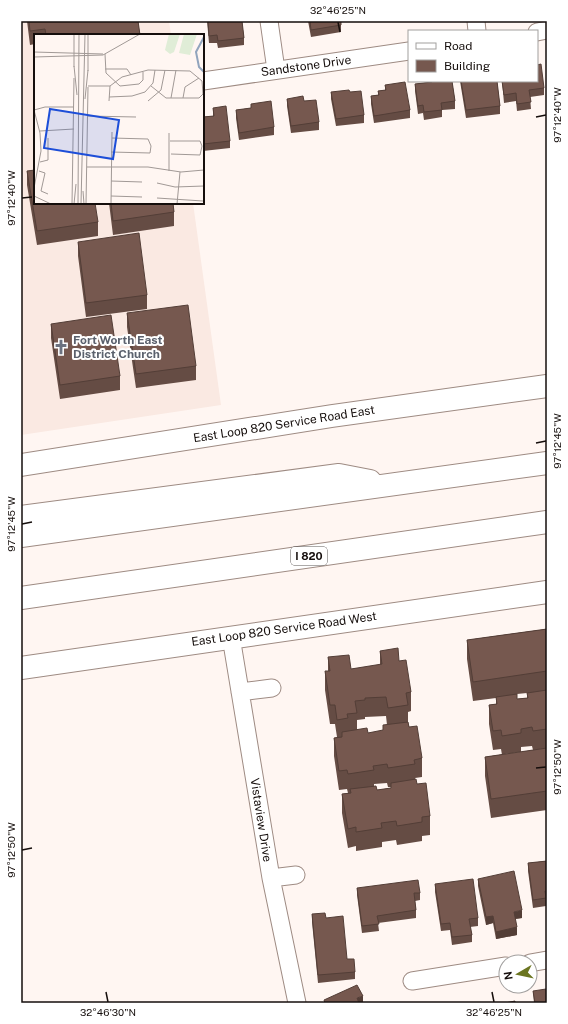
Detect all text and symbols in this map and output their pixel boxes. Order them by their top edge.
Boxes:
text: 32°46'25"N [310,4,366,16]
legend [408,30,538,82]
inset map [34,34,204,204]
text: Road [444,39,472,53]
street label: Sandstone Drive [260,53,352,79]
text: Building [444,59,490,73]
text: 97°12'40"W [551,87,563,143]
text: 97°12'40"W [5,170,17,226]
place label: Fort Worth East District Church [73,333,163,361]
church icon: Fort Worth East District Church [52,338,70,356]
street label: East Loop 820 Service Road East [192,403,376,445]
text: 97°12'45"W [551,413,563,469]
text: 97°12'45"W [5,496,17,552]
road number: I 820 [291,547,327,565]
street label: East Loop 820 Service Road West [190,609,378,649]
text: 97°12'50"W [551,739,563,795]
street label: Vistaview Drive [247,777,275,863]
text: 97°12'50"W [5,822,17,878]
north arrow [498,954,538,994]
text: N [502,970,515,981]
text: 32°46'30"N [80,1006,136,1018]
text: 32°46'25"N [466,1006,522,1018]

